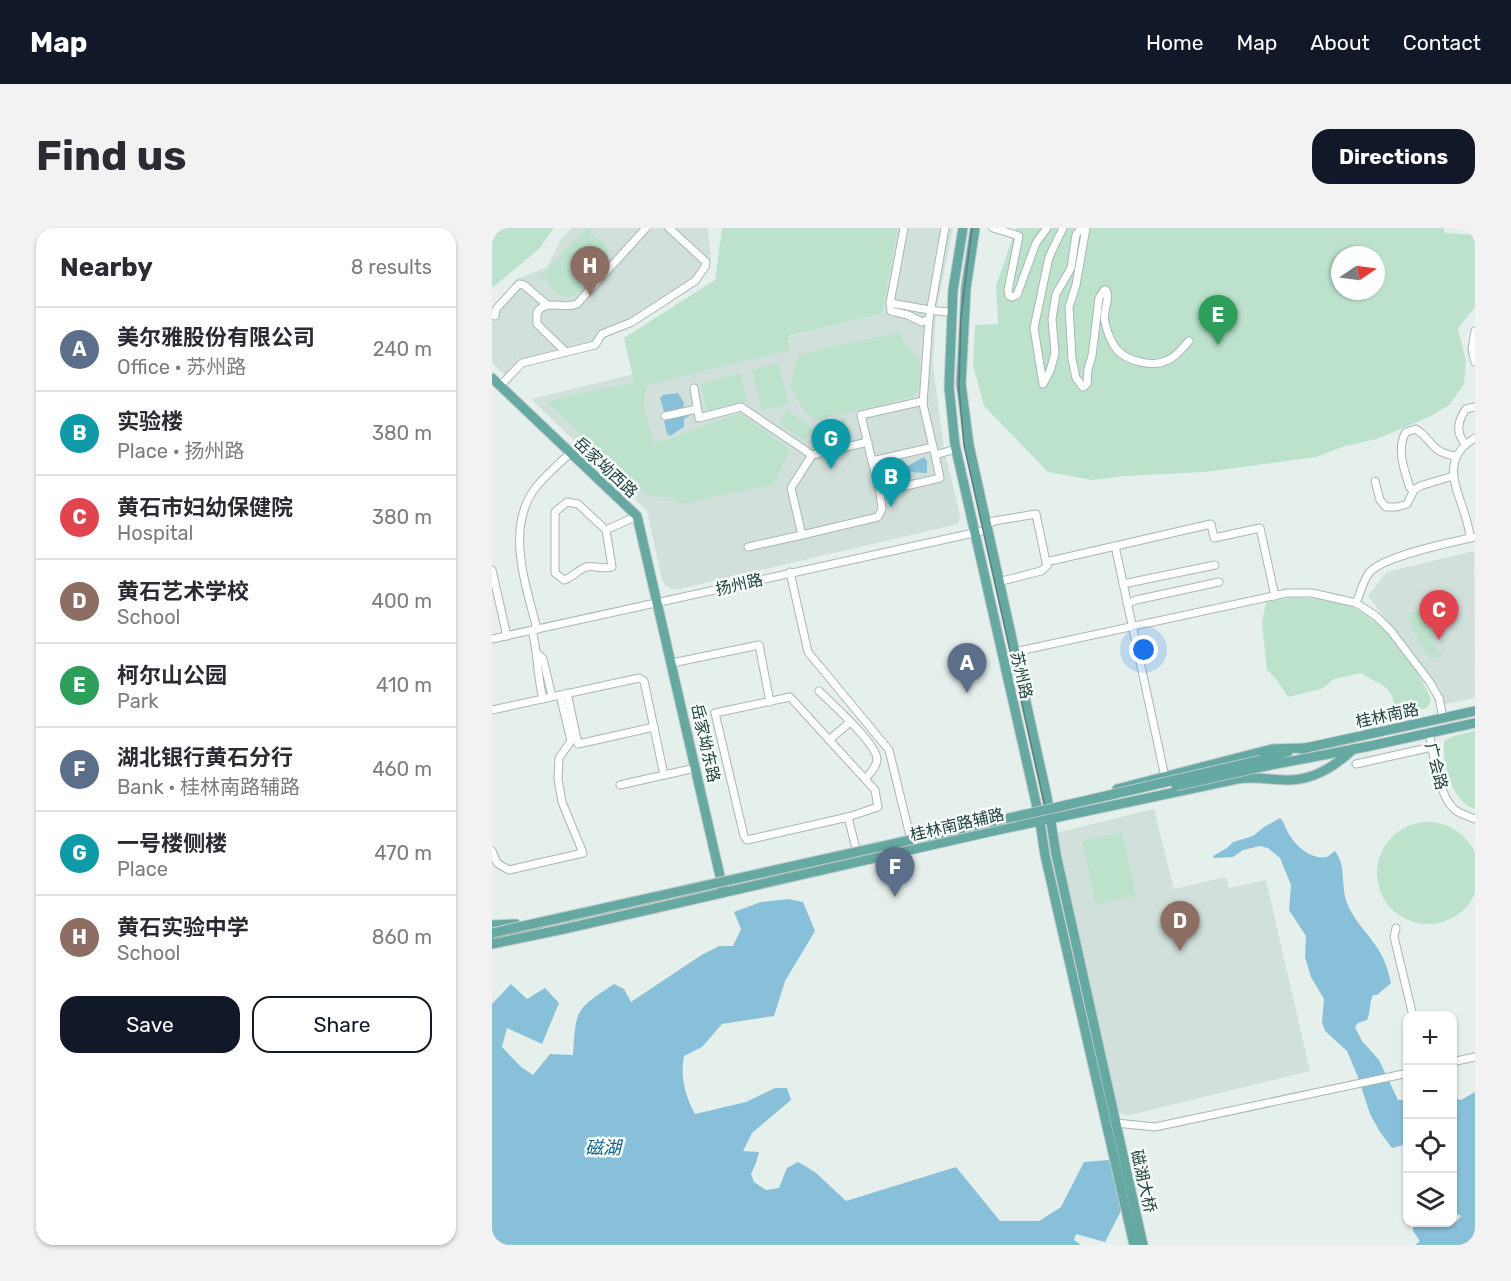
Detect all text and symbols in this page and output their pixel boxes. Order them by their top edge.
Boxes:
text: Map [30,26,87,59]
text: Home [1146,30,1203,55]
text: Map [1236,30,1277,55]
text: About [1310,30,1370,55]
text: Contact [1403,30,1481,55]
button: Directions [1312,129,1475,184]
text: Find us [36,131,187,181]
north arrow [1331,246,1385,300]
pin: H [570,247,610,296]
text: Nearby [60,252,153,283]
text: 8 results [351,255,432,279]
pin: E [1198,296,1238,345]
text: 美尔雅股份有限公司 [117,324,315,351]
text: A [72,337,87,361]
text: 240 m [373,337,432,361]
text: Office · 苏州路 [117,355,246,379]
text: 实验楼 [117,408,183,435]
pin: G [812,420,850,469]
text: B [72,421,87,445]
text: 380 m [372,421,432,445]
street label: 岳家坳西路 [570,433,641,502]
text: Place · 扬州路 [117,439,244,463]
pin: B [872,458,910,507]
text: 黄石市妇幼保健院 [117,494,293,521]
text: C [72,505,87,529]
text: 380 m [372,505,432,529]
text: Hospital [117,521,193,545]
street label: 扬州路 [714,570,765,599]
text: 黄石艺术学校 [117,578,249,605]
text: D [72,589,87,613]
text: 400 m [372,589,432,613]
pin: C [1420,590,1458,640]
text: School [117,605,180,629]
your location [1129,635,1158,664]
pin: A [948,644,986,693]
street label: 苏州路 [1007,650,1036,701]
text: 柯尔山公园 [117,662,227,689]
text: E [73,673,86,697]
text: 410 m [376,673,432,697]
text: Park [117,689,159,713]
street label: 桂林南路 [1354,700,1420,731]
street label: 岳家坳东路 [687,702,724,784]
street label: 广会路 [1421,741,1452,792]
text: 湖北银行黄石分行 [117,744,293,771]
text: F [73,757,86,781]
text: 460 m [372,757,432,781]
text: Bank · 桂林南路辅路 [117,775,300,799]
street label: 桂林南路辅路 [908,804,1006,845]
text: 一号楼侧楼 [117,830,227,857]
text: G [72,841,87,865]
text: 470 m [374,841,432,865]
pin: F [876,848,914,897]
text: Place [117,857,168,881]
pin: D [1160,902,1200,951]
text: 黄石实验中学 [117,914,249,941]
text: H [72,925,87,949]
text: 860 m [372,925,432,949]
text: School [117,941,180,965]
button: Save [60,996,240,1053]
button: Share [252,996,432,1053]
map controls [1403,1011,1457,1227]
button: + [1403,1011,1457,1065]
button: − [1403,1065,1457,1119]
button: locate [1403,1119,1457,1173]
water label: 磁湖 [585,1137,624,1159]
street label: 磁湖大桥 [1127,1148,1160,1214]
button: layers [1403,1173,1457,1227]

